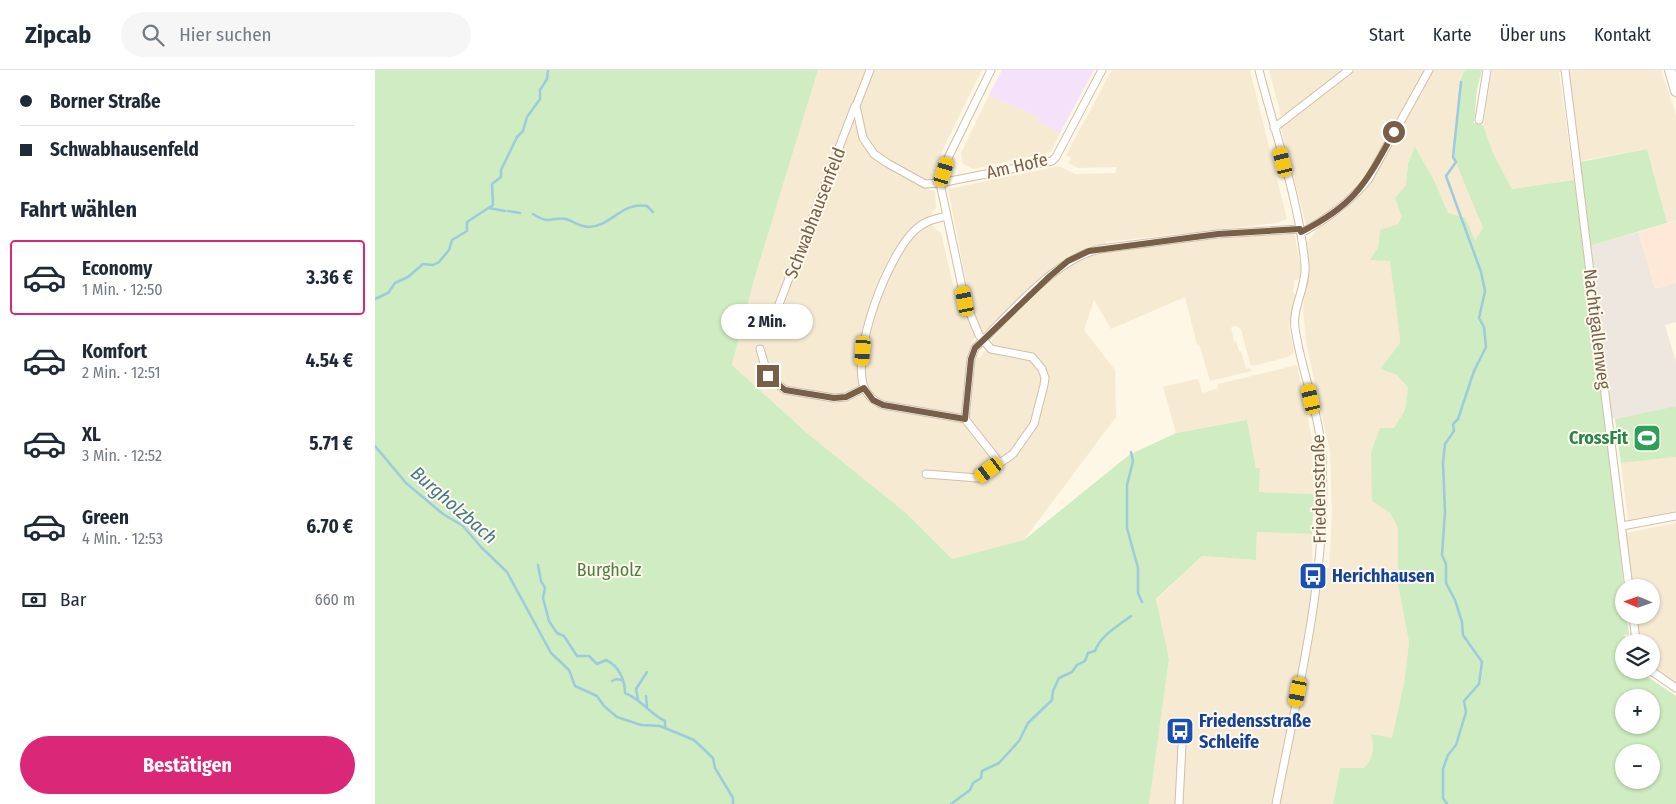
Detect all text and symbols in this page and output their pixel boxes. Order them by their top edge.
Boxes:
search box [121,12,471,57]
text: Zipcab [25,21,91,49]
icon: search [139,21,167,49]
text: Hier suchen [179,23,272,46]
text: Start [1369,24,1405,46]
text: Karte [1433,24,1472,46]
text: Über uns [1500,24,1566,46]
text: Kontakt [1594,24,1651,46]
text: Borner Straße [50,90,161,113]
route start [1383,121,1405,143]
text: Schwabhausenfeld [50,138,199,161]
street label: Schwabhausenfeld [780,144,850,282]
car [1272,146,1293,178]
street label: Am Hofe [984,148,1050,184]
car [932,155,955,189]
text: Fahrt wählen [20,196,137,223]
icon: car [22,255,67,300]
text: Economy [82,257,152,280]
text: 3.36 € [306,266,353,289]
street label: Nachtigallenweg [1579,268,1615,391]
text: 1 Min. · 12:50 [82,280,163,299]
car [954,285,975,317]
callout: 2 Min. [722,304,814,338]
text: 2 Min. [748,312,786,331]
car [854,336,871,366]
icon: car [22,338,67,383]
text: Komfort [82,340,147,363]
text: 4.54 € [305,349,353,372]
text: 2 Min. · 12:51 [82,363,161,382]
route end [757,365,779,387]
car [1300,383,1321,415]
icon: car [22,421,67,466]
text: XL [82,423,101,446]
sports icon: CrossFit [1632,423,1662,453]
place label: CrossFit [1569,427,1629,449]
text: 5.71 € [309,432,353,455]
street label: Friedensstraße [1307,434,1331,544]
text: 3 Min. · 12:52 [82,446,162,465]
car [972,455,1005,485]
water label: Burgholzbach [406,461,502,549]
icon: car [22,504,67,549]
text: Green [82,506,129,529]
text: 6.70 € [306,515,353,538]
text: 4 Min. · 12:53 [82,529,163,548]
park label: Burgholz [577,559,641,581]
bus stop icon: Herichhausen [1298,561,1328,591]
place label: Herichhausen [1332,565,1435,587]
north arrow [1615,579,1660,624]
map controls [1615,579,1660,789]
icon: cash [20,586,48,614]
text: Bar [60,588,86,611]
text: 660 m [315,590,355,609]
button: layers [1615,634,1660,679]
car [1287,676,1308,708]
button: + [1615,689,1660,734]
place label: Friedensstraße Schleife [1199,710,1311,753]
bus stop icon: Friedensstraße Schleife [1165,716,1195,746]
button: Bestätigen [20,736,355,794]
button: − [1615,744,1660,789]

